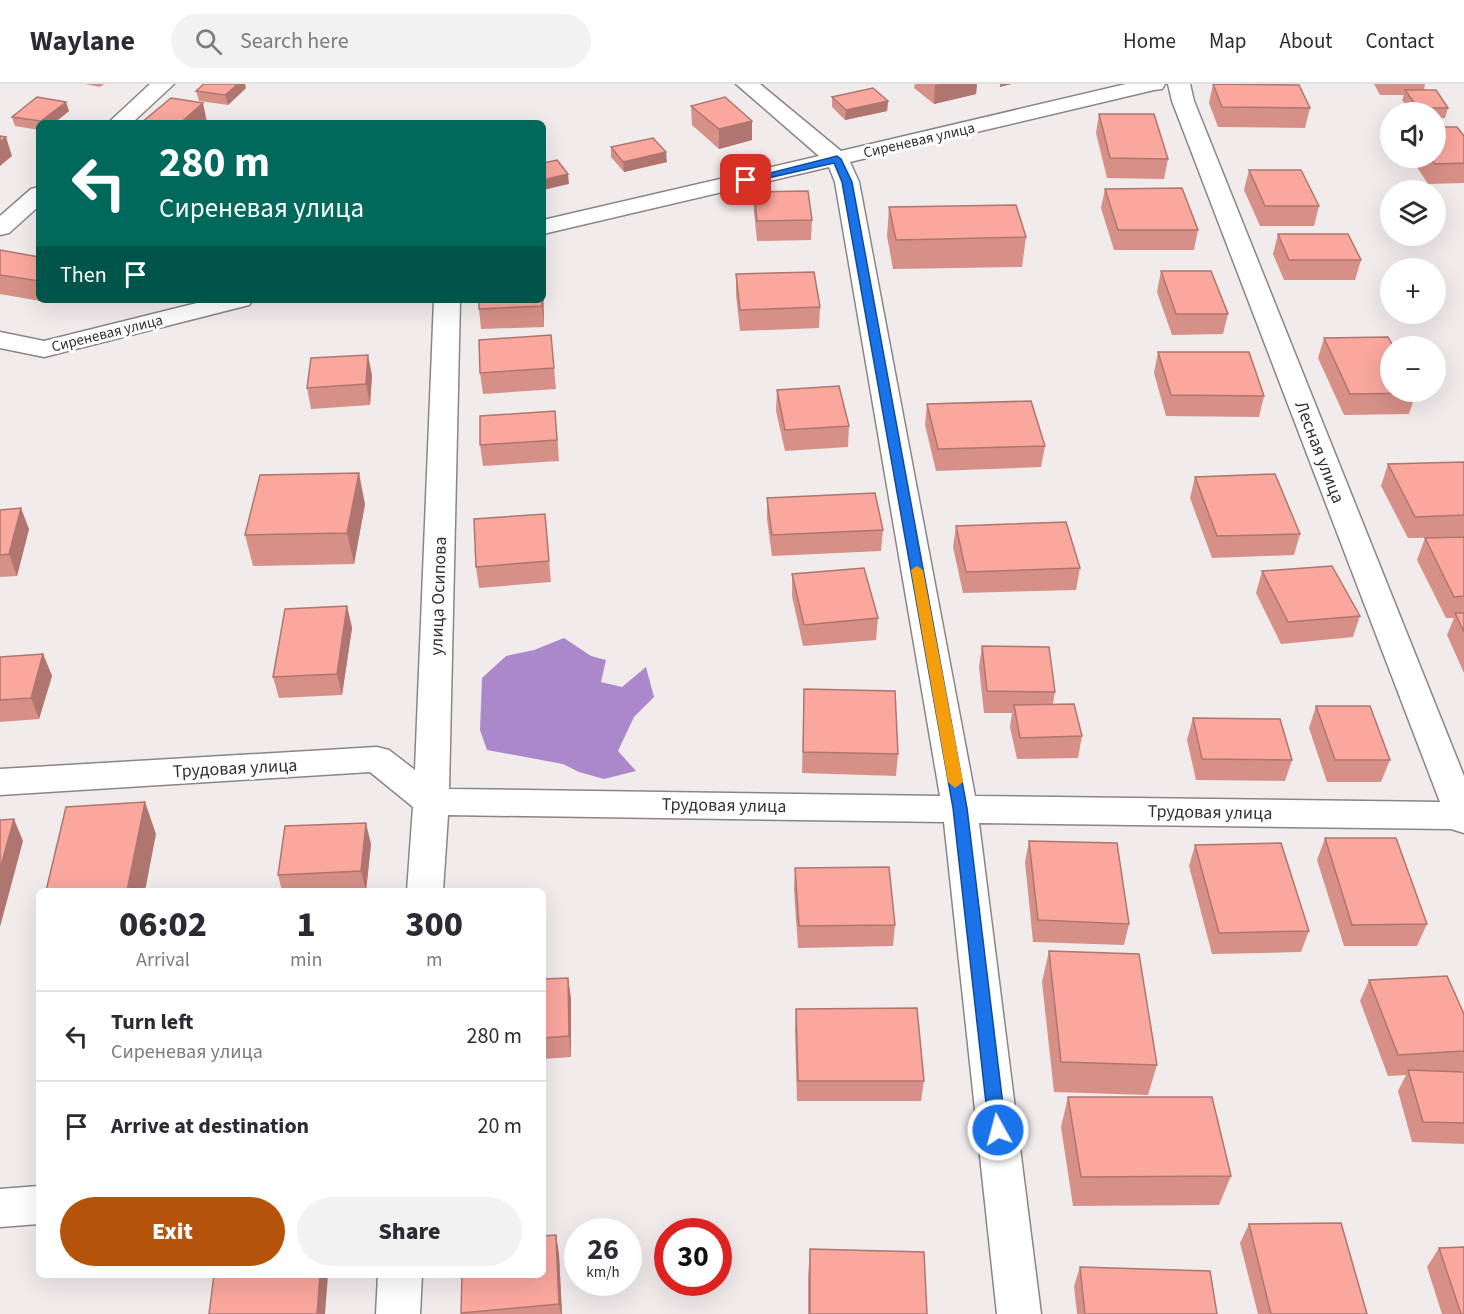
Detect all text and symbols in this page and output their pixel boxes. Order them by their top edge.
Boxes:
search box [171,14,591,68]
text: Waylane [30,21,135,61]
icon: search [192,25,225,58]
text: Search here [240,25,349,57]
text: Home [1123,26,1176,56]
text: Map [1209,26,1247,56]
text: About [1280,26,1332,56]
text: Contact [1365,26,1434,56]
map controls [1380,102,1446,402]
button: sound [1380,102,1446,168]
street label: Сиреневая улица [861,117,977,164]
text: 280 m [159,133,270,193]
icon: left [60,144,138,222]
pin [720,154,771,205]
icon: arrive [729,163,762,196]
button: layers [1380,180,1446,246]
text: Сиреневая улица [159,189,364,228]
icon: arrive [119,258,152,291]
button: + [1380,258,1446,324]
text: Then [60,259,107,291]
street label: Сиреневая улица [49,310,165,357]
button: − [1380,336,1446,402]
street label: Лесная улица [1289,397,1351,507]
street label: улица Осипова [424,536,453,656]
street label: Трудовая улица [172,753,298,784]
street label: Трудовая улица [661,792,787,819]
street label: Трудовая улица [1147,799,1273,826]
text: 06:02 [119,899,207,950]
text: 1 [297,899,316,950]
text: 300 [405,899,463,950]
text: Arrival [136,946,190,974]
text: min [290,946,322,974]
text: m [426,946,442,974]
text: Turn left [111,1006,193,1038]
icon: left [60,1020,93,1053]
text: 280 m [467,1020,522,1052]
text: Сиреневая улица [111,1038,263,1066]
position arrow [966,1098,1030,1162]
icon: arrive [60,1110,93,1143]
text: Arrive at destination [111,1110,309,1142]
text: 20 m [477,1110,522,1142]
button: Exit [60,1197,285,1266]
button: Share [297,1197,522,1266]
speed limit sign: 30 [654,1218,732,1296]
text: 26 [587,1228,619,1271]
text: km/h [586,1262,620,1283]

